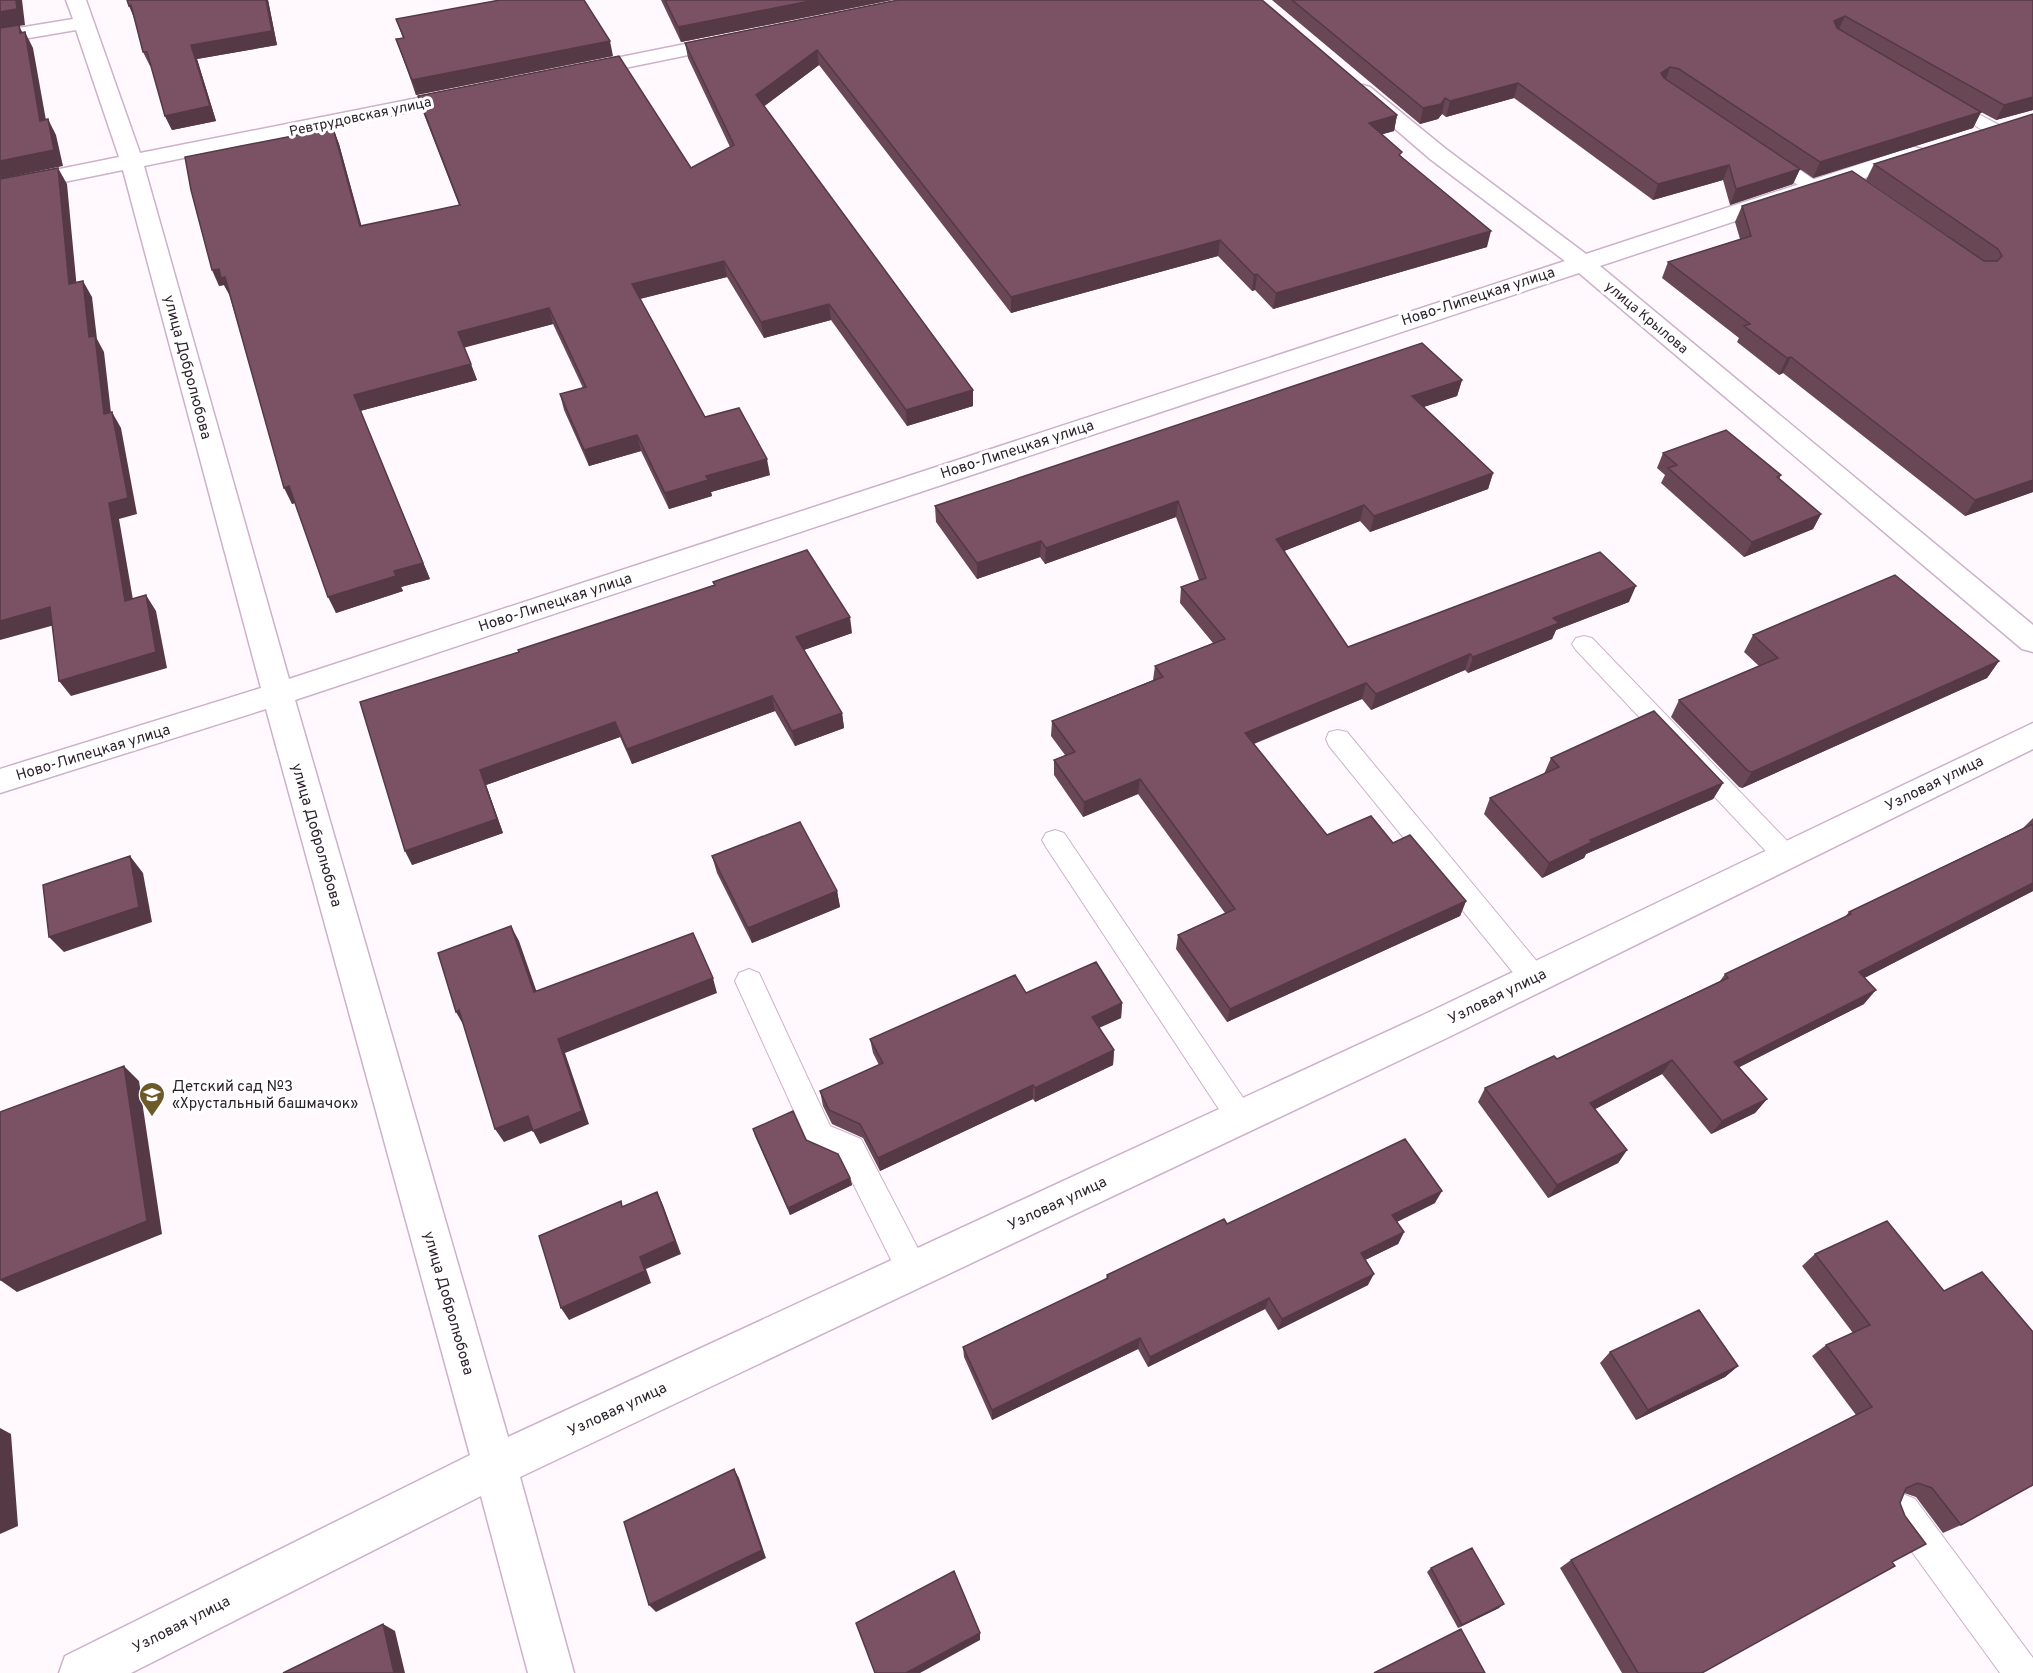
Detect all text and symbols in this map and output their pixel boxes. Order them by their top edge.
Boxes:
street label: Ревтрудовская улица [288,94,433,141]
street label: Ново-Липецкая улица [1399,264,1558,331]
street label: улица Крылова [1601,278,1691,358]
street label: улица Добролюбова [158,293,215,442]
street label: Ново-Липецкая улица [938,417,1097,484]
street label: Ново-Липецкая улица [476,570,635,637]
street label: Ново-Липецкая улица [14,721,173,786]
street label: Узловая улица [1882,752,1987,816]
street label: улица Добролюбова [286,761,345,909]
street label: Узловая улица [1445,965,1550,1029]
place label: Детский сад №3 «Хрустальный башмачок» [172,1078,358,1114]
school or university icon: Детский сад №3 «Хрустальный башмачок» [137,1080,167,1118]
street label: Узловая улица [1005,1173,1110,1236]
street label: улица Добролюбова [418,1229,477,1377]
street label: Узловая улица [565,1379,670,1442]
street label: Узловая улица [130,1593,234,1658]

